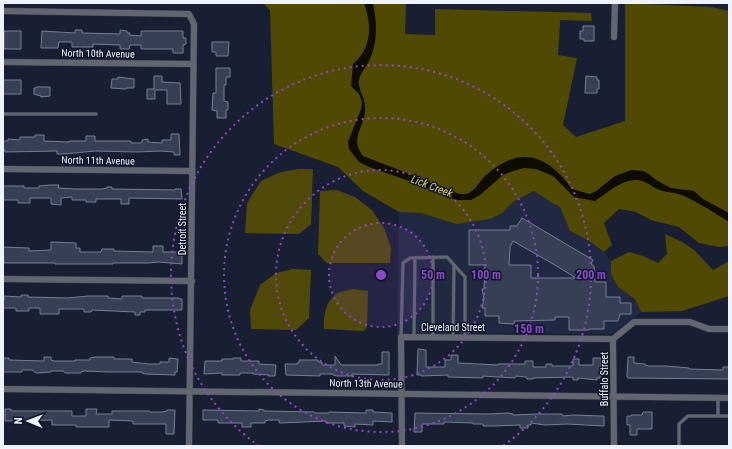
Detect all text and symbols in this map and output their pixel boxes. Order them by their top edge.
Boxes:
street label: North 10th Avenue [61,47,135,60]
street label: North 11th Avenue [61,154,135,167]
water label: Lick Creek [409,173,455,200]
street label: Detroit Street [177,203,188,255]
centre of rings [374,268,388,282]
text: 50 m [421,268,445,282]
text: 100 m [471,268,501,282]
text: 200 m [576,268,606,282]
street label: Cleveland Street [421,322,485,333]
text: 150 m [514,322,544,336]
street label: Buffalo Street [599,352,610,406]
street label: North 13th Avenue [329,377,403,390]
north arrow [8,401,48,441]
text: N [12,417,25,424]

